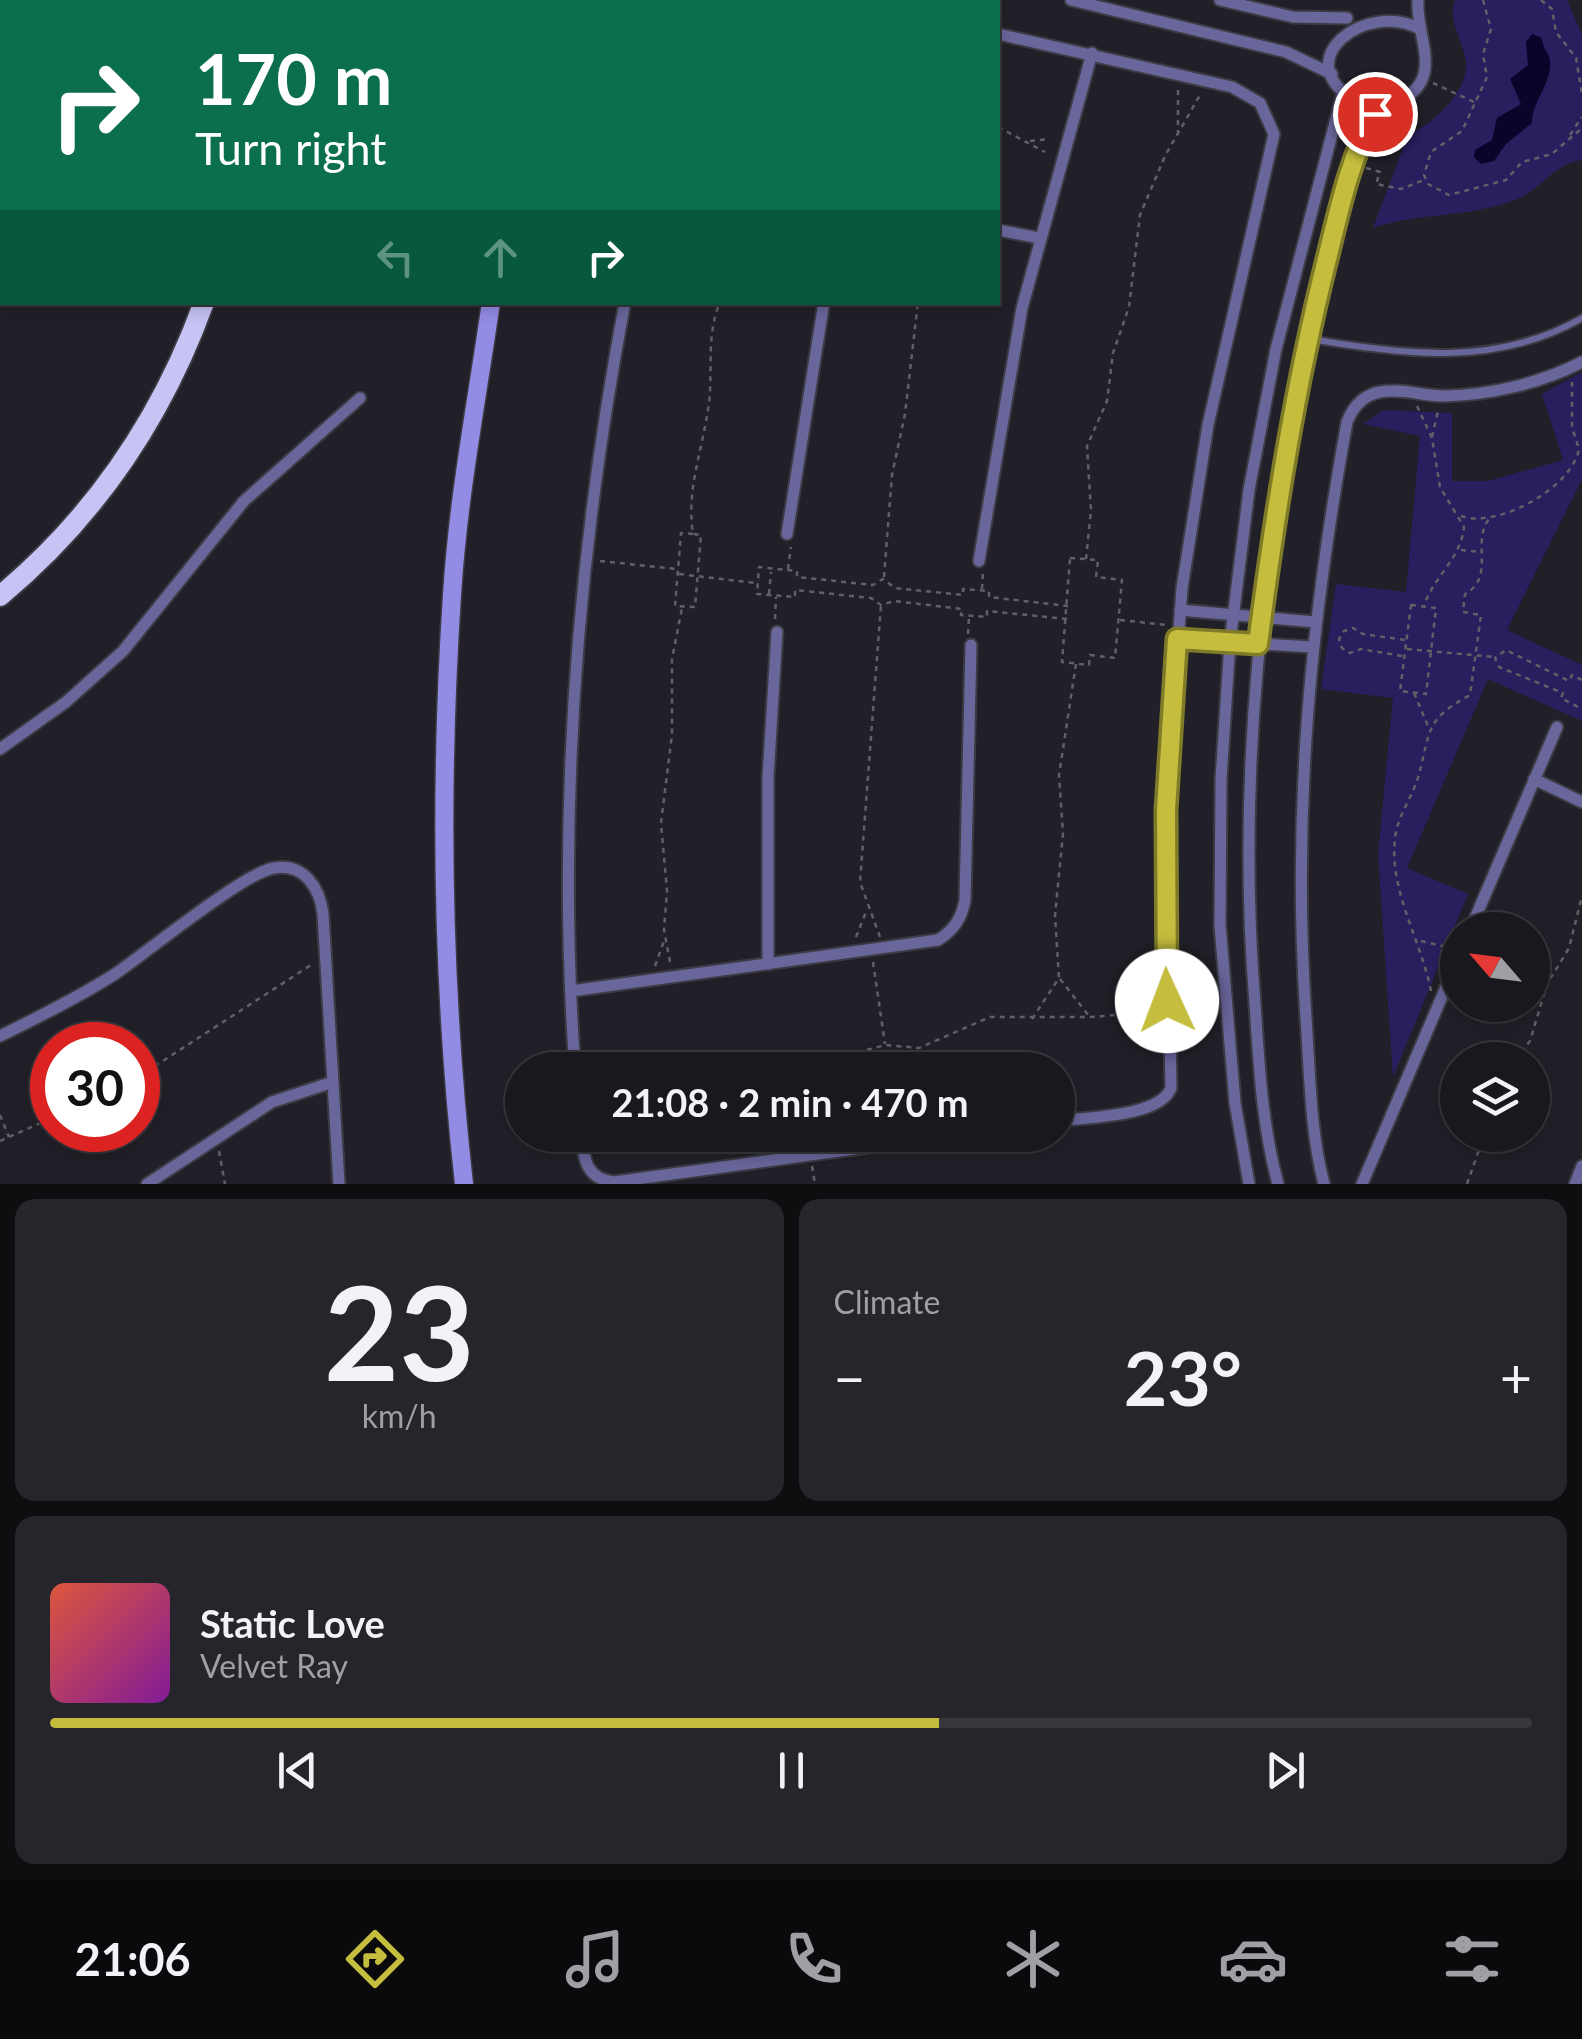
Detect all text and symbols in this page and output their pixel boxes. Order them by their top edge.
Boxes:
text: 170 m [195,36,392,120]
icon: right [30,40,160,170]
pin [1333,72,1418,157]
icon: arrive [1348,87,1403,142]
text: Turn right [195,121,386,175]
icon: left [368,230,423,285]
icon: ahead [473,230,528,285]
icon: right [578,230,633,285]
north arrow [1440,912,1550,1022]
map controls [1440,912,1550,1152]
position arrow [1115,949,1219,1053]
speed limit sign: 30 [30,1022,160,1152]
button: layers [1440,1042,1550,1152]
text: 21:08 · 2 min · 470 m [611,1079,969,1125]
text: 23 [324,1253,475,1409]
text: Climate [834,1282,940,1321]
text: 23° [1124,1332,1242,1422]
text: − [834,1344,865,1410]
text: + [1500,1344,1532,1410]
text: km/h [362,1396,437,1435]
text: Static Love [200,1600,385,1646]
text: Velvet Ray [200,1646,348,1685]
icon: previous [270,1743,325,1798]
icon: pause [764,1743,819,1798]
icon: next [1258,1743,1313,1798]
icon: directions [340,1924,410,1994]
icon: music [560,1924,630,1994]
icon: phone [779,1924,849,1994]
icon: climate [998,1924,1068,1994]
icon: car [1218,1924,1288,1994]
icon: filters [1437,1924,1507,1994]
text: 21:06 [75,1932,191,1986]

